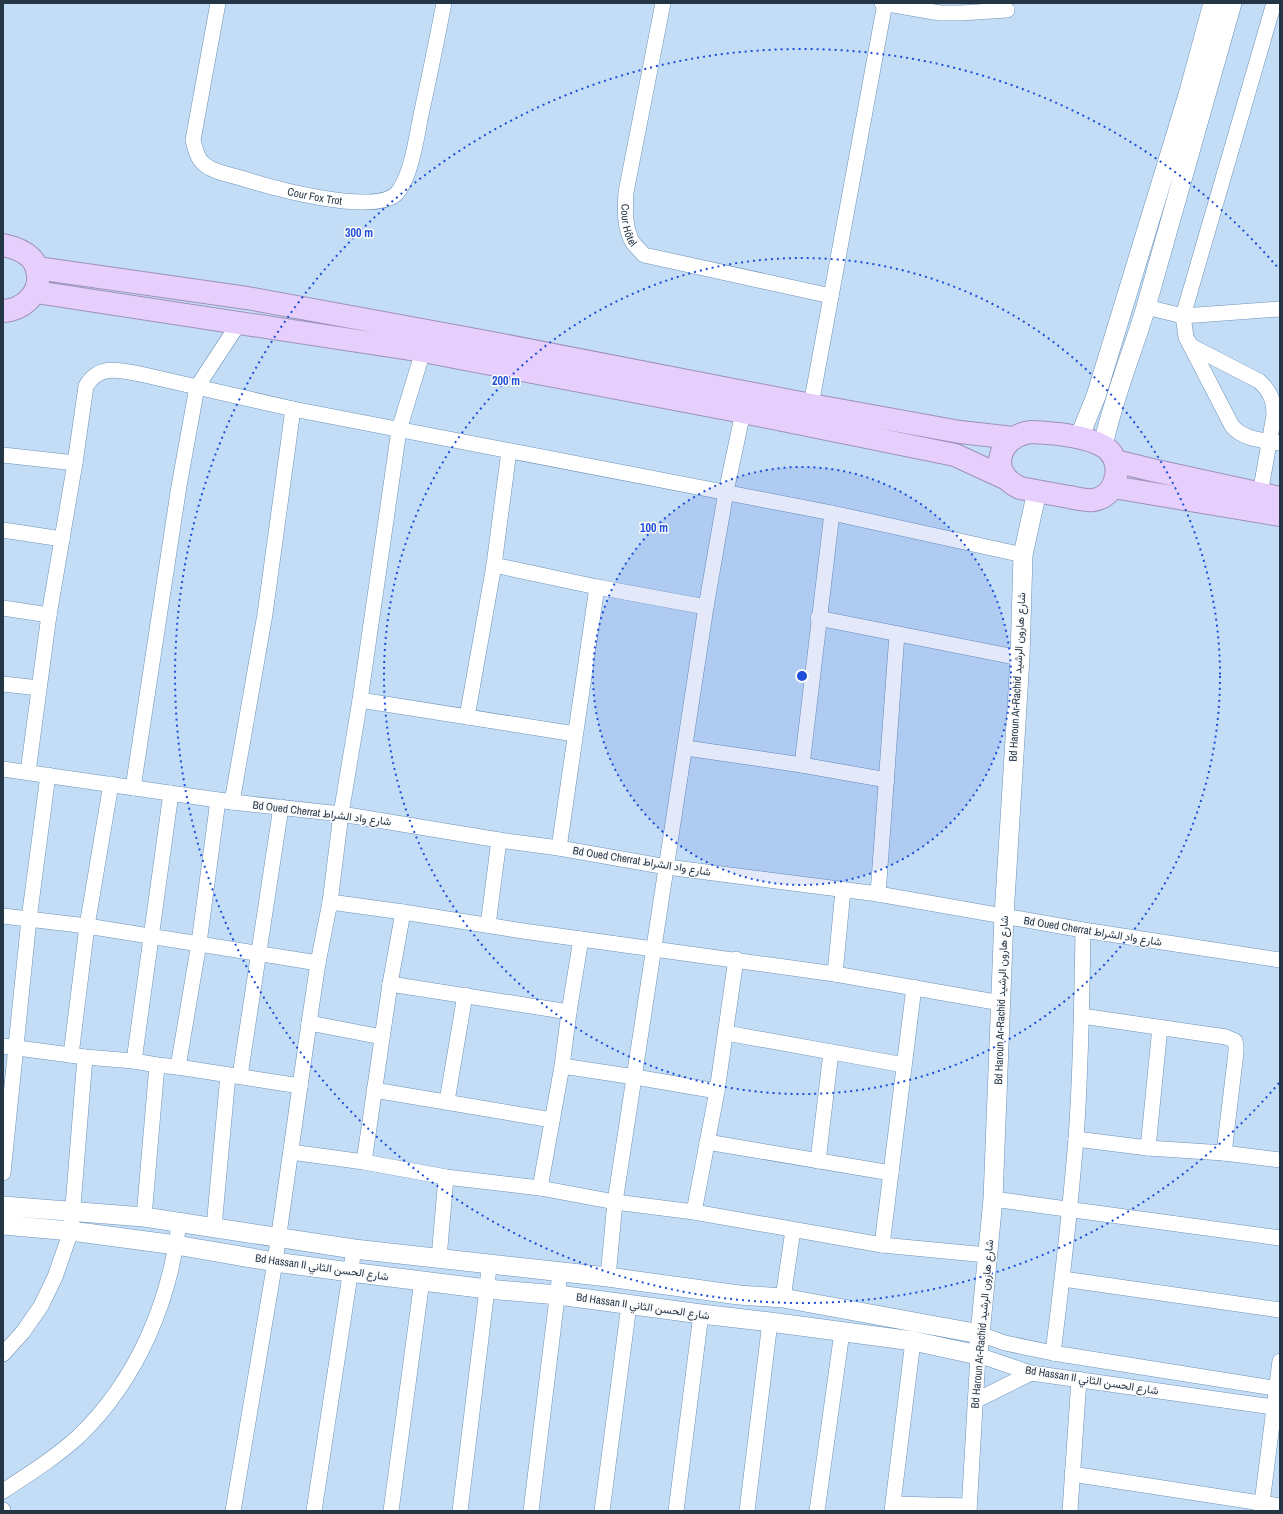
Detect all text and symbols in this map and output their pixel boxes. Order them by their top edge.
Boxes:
street label: Cour Fox Trot [286,184,343,208]
street label: Cour Hôtel [618,204,640,250]
text: 300 m [345,225,373,241]
text: 200 m [492,373,520,389]
text: 100 m [640,520,668,536]
street label: Bd Haroun Ar-Rachid شارع هارون الرشيد [1006,592,1029,762]
centre of rings [795,669,809,683]
street label: Bd Oued Cherrat شارع واد الشراط [252,798,393,829]
street label: Bd Oued Cherrat شارع واد الشراط [572,843,712,880]
street label: Bd Oued Cherrat شارع واد الشراط [1023,913,1163,950]
street label: Bd Haroun Ar-Rachid شارع هارون الرشيد [991,915,1012,1085]
street label: Bd Haroun Ar-Rachid شارع هارون الرشيد [968,1239,997,1409]
street label: Bd Hassan II شارع الحسن الثاني [254,1251,390,1286]
street label: Bd Hassan II شارع الحسن الثاني [575,1290,711,1325]
street label: Bd Hassan II شارع الحسن الثاني [1024,1363,1160,1400]

